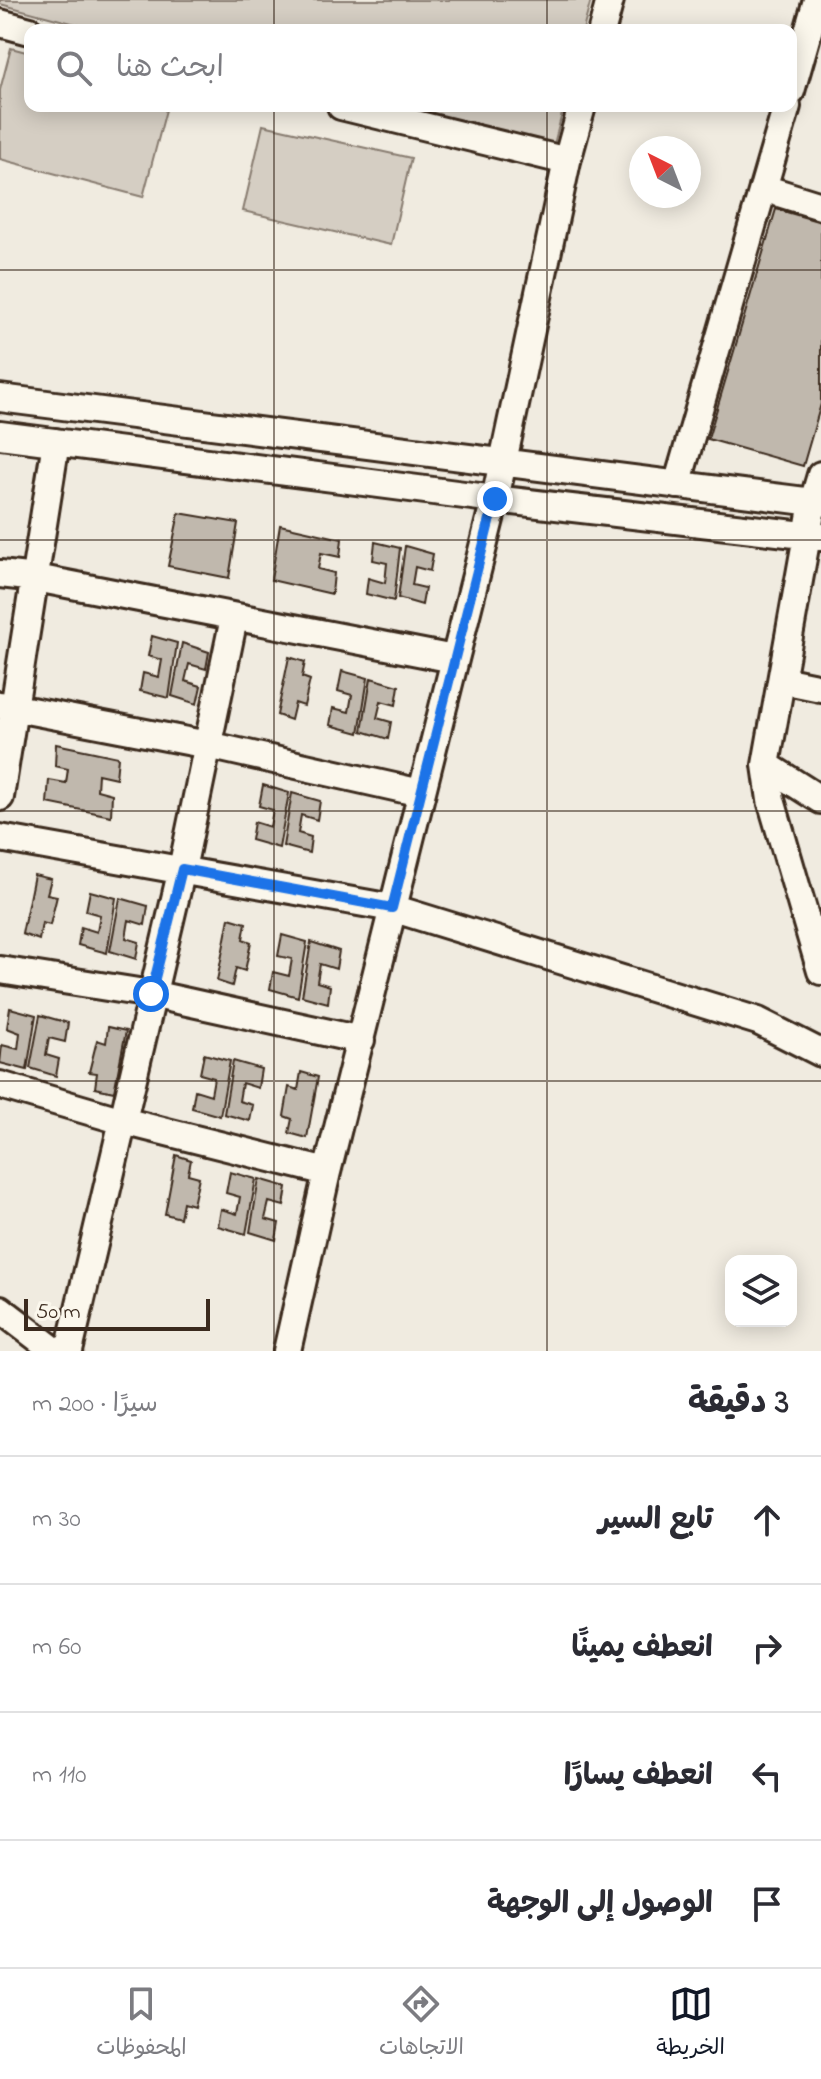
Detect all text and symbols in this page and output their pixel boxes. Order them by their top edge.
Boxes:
search box [24,24,797,112]
icon: search [52,46,96,90]
text: ابحث هنا [116,47,224,91]
north arrow [629,136,701,208]
route end [477,481,513,517]
route start [133,976,169,1012]
map controls [725,1255,797,1327]
button: layers [725,1255,797,1327]
scale bar [24,1295,210,1331]
text: 50 m [36,1297,81,1329]
text: 3 دقيقة [688,1379,789,1429]
text: سيرًا · 200 m [32,1386,158,1424]
icon: ahead [745,1498,789,1542]
text: تابع السير [599,1499,713,1543]
text: 30 m [32,1501,81,1539]
icon: right [745,1626,789,1670]
text: انعطف يمينًا [572,1627,713,1671]
text: 60 m [32,1629,81,1667]
icon: left [745,1754,789,1798]
text: انعطف يسارًا [564,1755,713,1799]
text: 110 m [32,1757,86,1795]
icon: arrive [745,1882,789,1926]
text: الوصول إلى الوجهة [487,1883,713,1927]
tab: المحفوظات [96,1982,187,2066]
tab: الاتجاهات [379,1982,464,2066]
tab: الخريطة [656,1982,725,2066]

